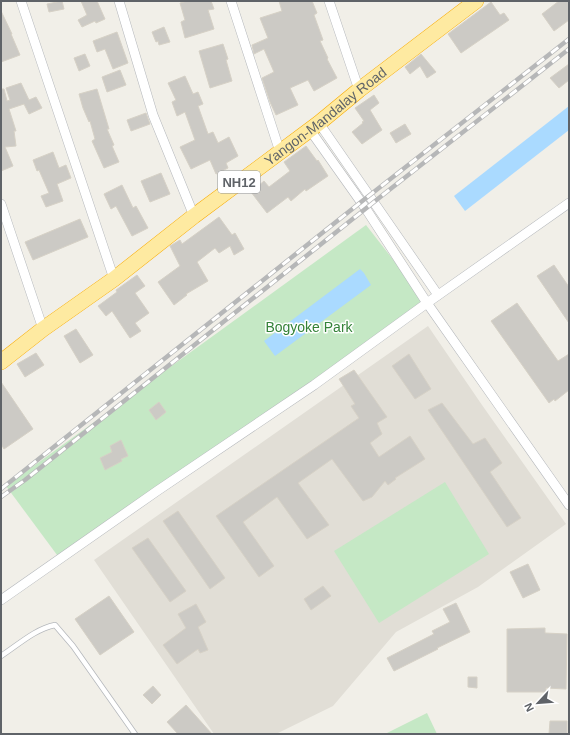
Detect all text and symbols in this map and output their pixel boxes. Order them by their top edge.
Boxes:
street label: Yangon-Mandalay Road [261,64,390,169]
road number: NH12 [218,171,260,193]
park label: Bogyoke Park [265,319,354,335]
north arrow [518,683,558,723]
text: N [522,701,536,714]

